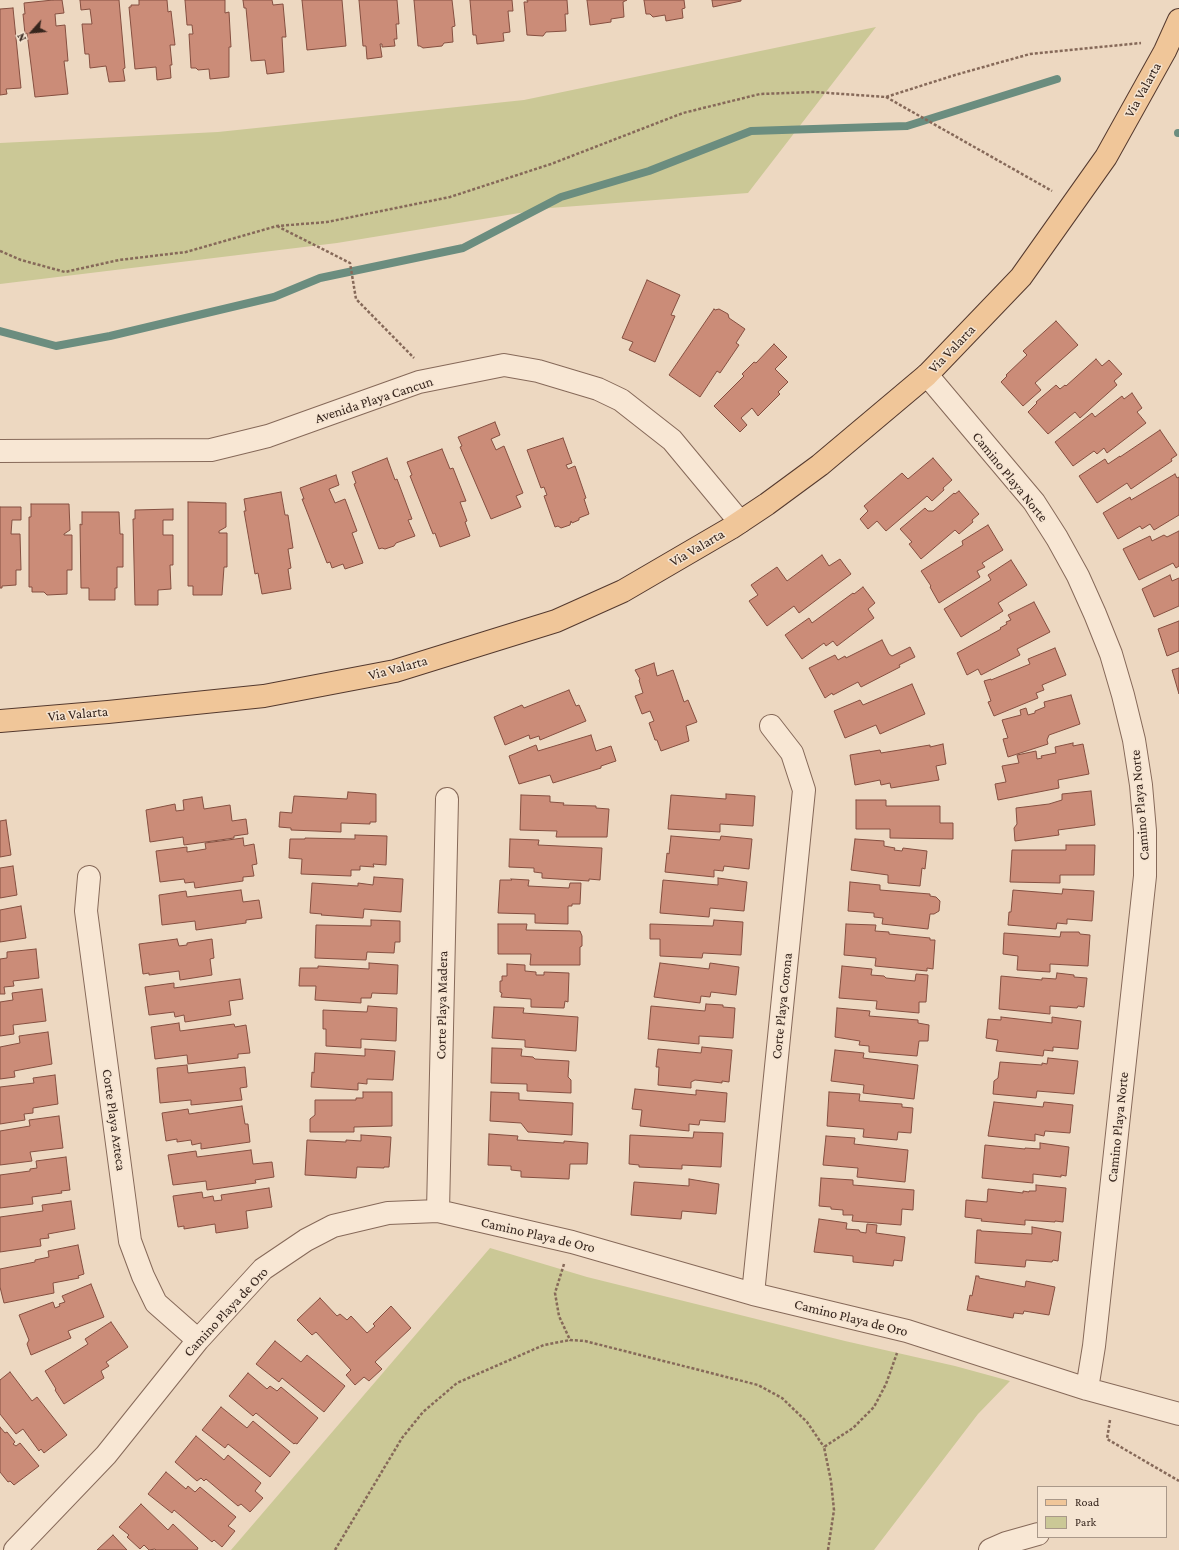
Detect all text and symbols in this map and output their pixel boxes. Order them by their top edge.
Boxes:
north arrow [12,12,52,52]
text: N [14,31,28,44]
street label: Via Valarta [1121,59,1165,121]
street label: Via Valarta [925,321,979,377]
street label: Avenida Playa Cancun [313,373,435,427]
street label: Camino Playa Norte [969,429,1051,525]
street label: Via Valarta [667,526,727,570]
street label: Via Valarta [367,652,429,684]
street label: Via Valarta [47,703,109,725]
street label: Camino Playa Norte [1127,749,1153,861]
street label: Corte Playa Madera [433,950,451,1060]
street label: Corte Playa Corona [768,952,796,1060]
street label: Corte Playa Azteca [99,1068,129,1172]
street label: Camino Playa Norte [1104,1071,1132,1183]
street label: Camino Playa de Oro [479,1214,597,1256]
street label: Camino Playa de Oro [180,1264,272,1360]
street label: Camino Playa de Oro [792,1296,910,1340]
legend [1037,1486,1167,1538]
text: Road [1075,1495,1099,1509]
text: Park [1075,1515,1096,1529]

